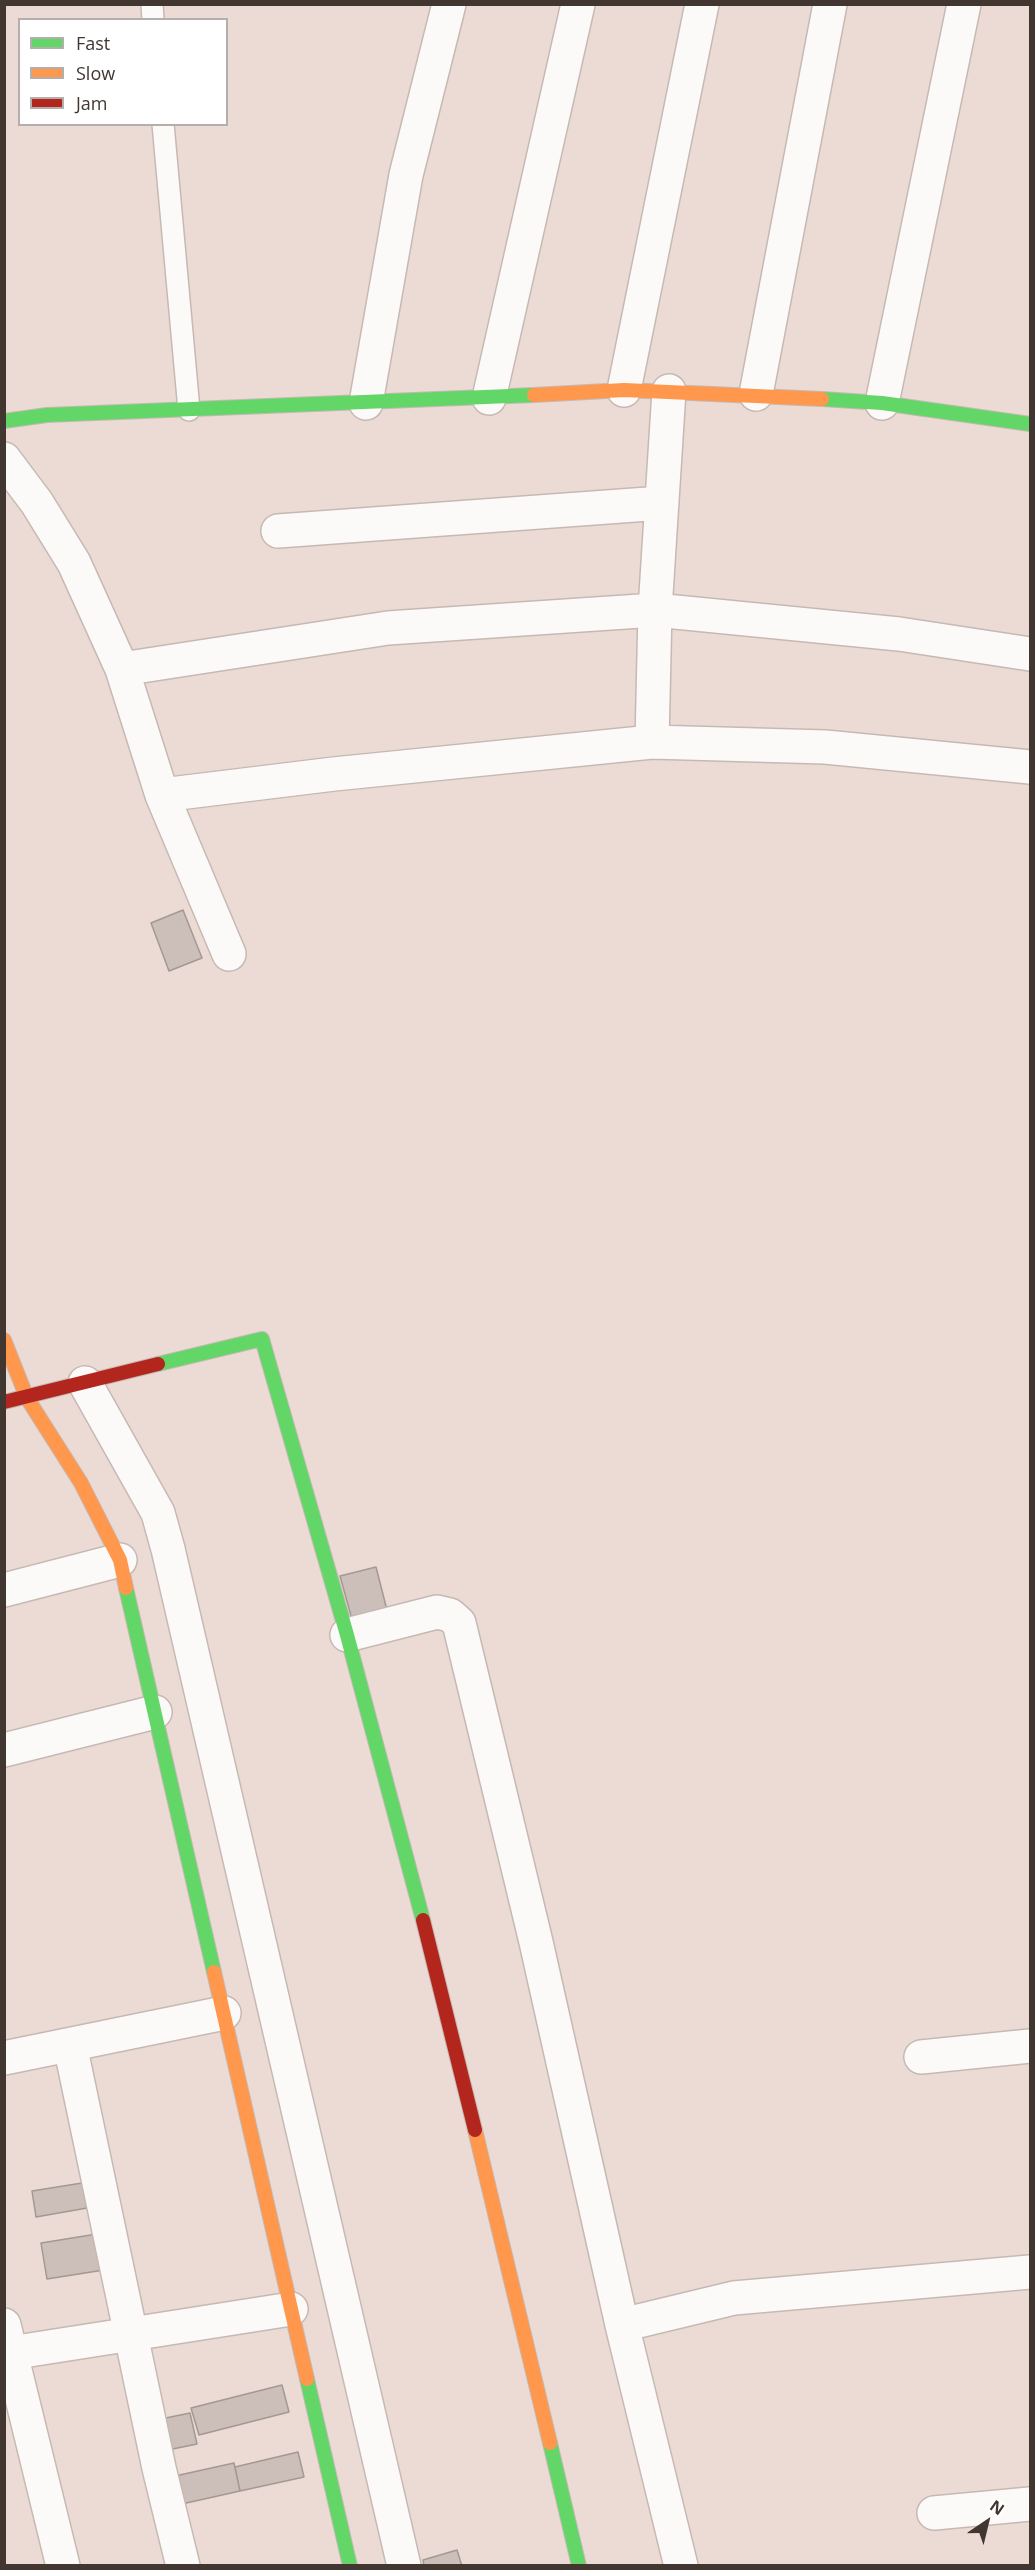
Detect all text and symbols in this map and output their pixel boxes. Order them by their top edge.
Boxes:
legend [18,18,228,126]
text: Fast [76,31,110,55]
text: Slow [76,61,115,85]
text: Jam [76,91,108,115]
north arrow [957,2492,1017,2552]
text: N [986,2495,1009,2520]

